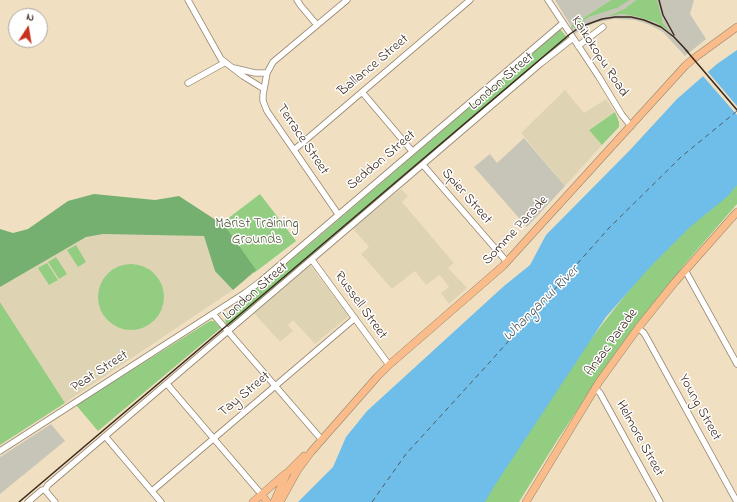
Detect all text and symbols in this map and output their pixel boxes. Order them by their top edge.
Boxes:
north arrow [8,8,48,48]
text: N [25,9,36,26]
street label: Kaikokopu Road [567,14,631,100]
street label: Ballance Street [335,31,413,101]
street label: London Street [466,49,538,115]
street label: Terrace Street [272,101,332,179]
street label: Seddon Street [344,128,420,194]
street label: Spier Street [437,166,495,228]
street label: Somme Parade [480,193,552,269]
park label: Marist Training Grounds [215,217,299,250]
street label: London Street [220,259,292,325]
water label: Whanganui River [500,262,584,346]
street label: Russell Street [330,269,390,343]
street label: Anzac Parade [582,306,642,380]
street label: Peat Street [68,347,132,397]
street label: Tay Street [216,369,274,421]
street label: Young Street [674,372,724,444]
street label: Helmore Street [611,398,667,480]

